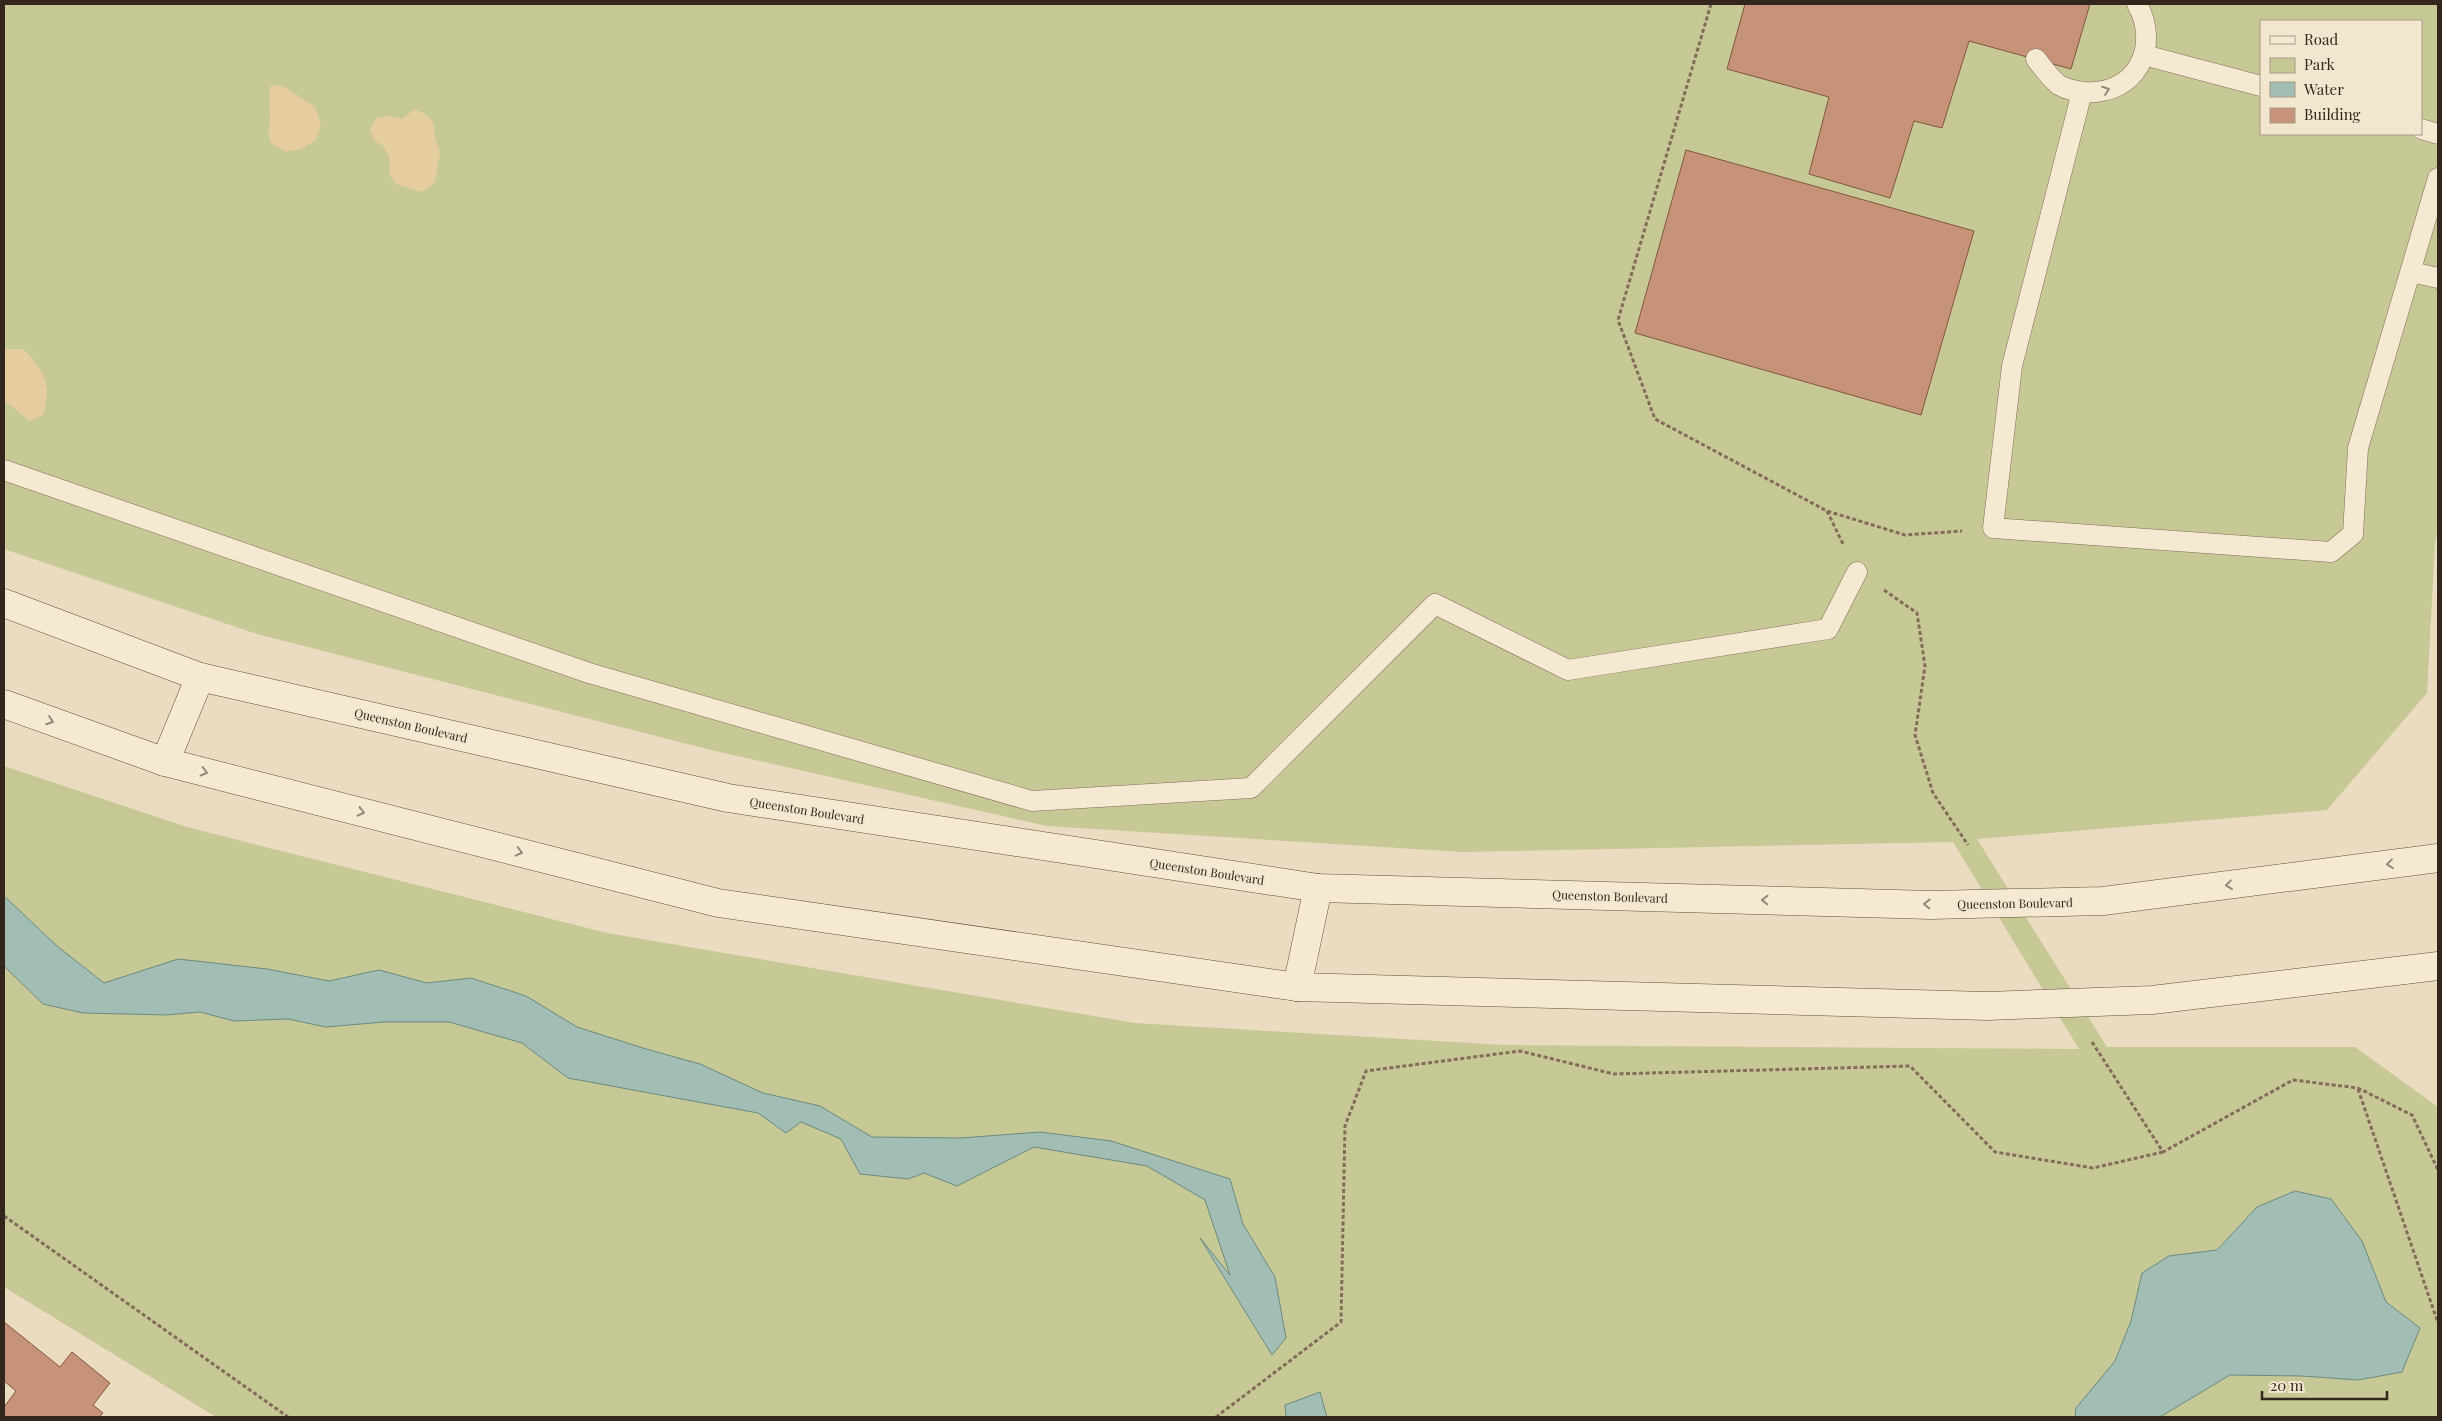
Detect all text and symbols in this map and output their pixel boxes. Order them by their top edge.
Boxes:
legend [2260,20,2422,135]
text: Road [2304,29,2338,49]
text: Park [2304,54,2336,74]
text: Water [2303,79,2344,99]
one-way arrow [2101,86,2110,96]
text: Building [2304,104,2361,124]
street label: Queenston Boulevard [353,704,469,746]
one-way arrow [45,715,53,725]
one-way arrow [199,766,208,777]
street label: Queenston Boulevard [749,793,865,827]
one-way arrow [357,806,366,817]
one-way arrow [514,847,522,857]
street label: Queenston Boulevard [1149,854,1265,888]
one-way arrow [2386,858,2394,869]
one-way arrow [2224,879,2232,890]
street label: Queenston Boulevard [1552,886,1668,906]
street label: Queenston Boulevard [1957,894,2073,912]
one-way arrow [1761,895,1768,905]
one-way arrow [1923,899,1931,910]
scale bar [2262,1368,2387,1400]
text: 20 m [2270,1375,2304,1395]

